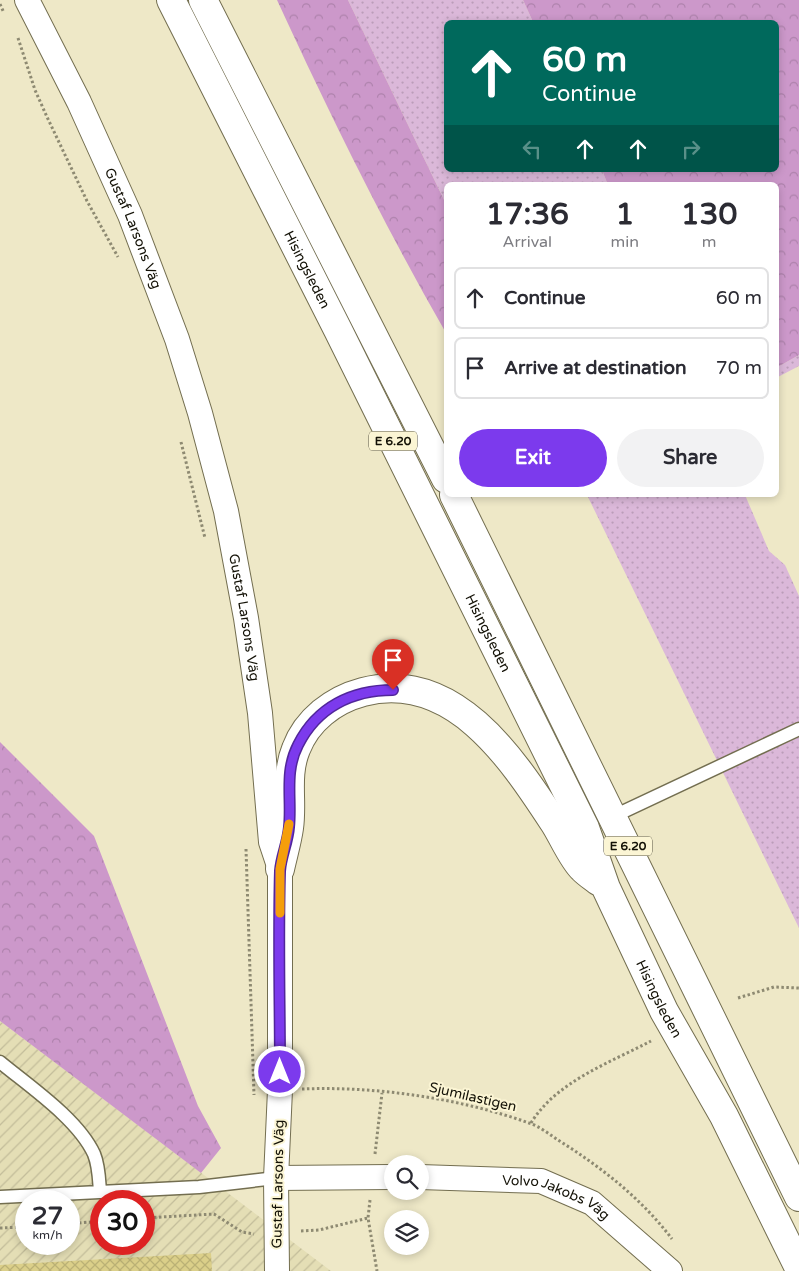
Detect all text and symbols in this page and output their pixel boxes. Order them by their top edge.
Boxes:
text: 60 m [542,39,627,81]
icon: ahead [459,40,524,105]
text: Continue [542,81,637,107]
icon: left [518,135,546,163]
icon: ahead [571,135,599,163]
icon: ahead [624,135,652,163]
icon: right [677,135,705,163]
street label: Gustaf Larsons Väg [101,165,166,291]
text: 17:36 [486,196,569,233]
text: 1 [615,196,634,233]
text: 130 [681,196,737,233]
street label: Hisingsleden [281,228,334,311]
text: Arrival [503,232,552,252]
text: min [611,232,639,252]
text: m [702,232,716,252]
icon: ahead [461,284,489,312]
text: Continue [504,287,586,309]
text: 60 m [716,287,762,309]
icon: arrive [461,354,489,382]
text: Arrive at destination [504,357,687,379]
text: 70 m [716,357,762,379]
button: Exit [459,429,607,487]
button: Share [617,429,764,487]
road number: E 6.20 [369,432,417,451]
street label: Gustaf Larsons Väg [226,552,264,682]
street label: Hisingsleden [462,591,515,675]
pin [372,639,414,690]
icon: arrive [379,646,407,674]
road number: E 6.20 [604,836,652,856]
street label: Hisingsleden [633,957,686,1041]
position arrow [253,1045,305,1097]
street label: Sjumilastigen [428,1079,518,1115]
street label: Gustaf Larsons Väg [268,1119,288,1249]
map controls [384,1155,429,1255]
button: search [384,1155,429,1200]
street label: Volvo Jakobs Väg [502,1171,614,1223]
speed limit sign: 30 [90,1190,155,1255]
text: 27 [32,1201,63,1231]
button: layers [384,1210,429,1255]
text: km/h [32,1228,63,1242]

